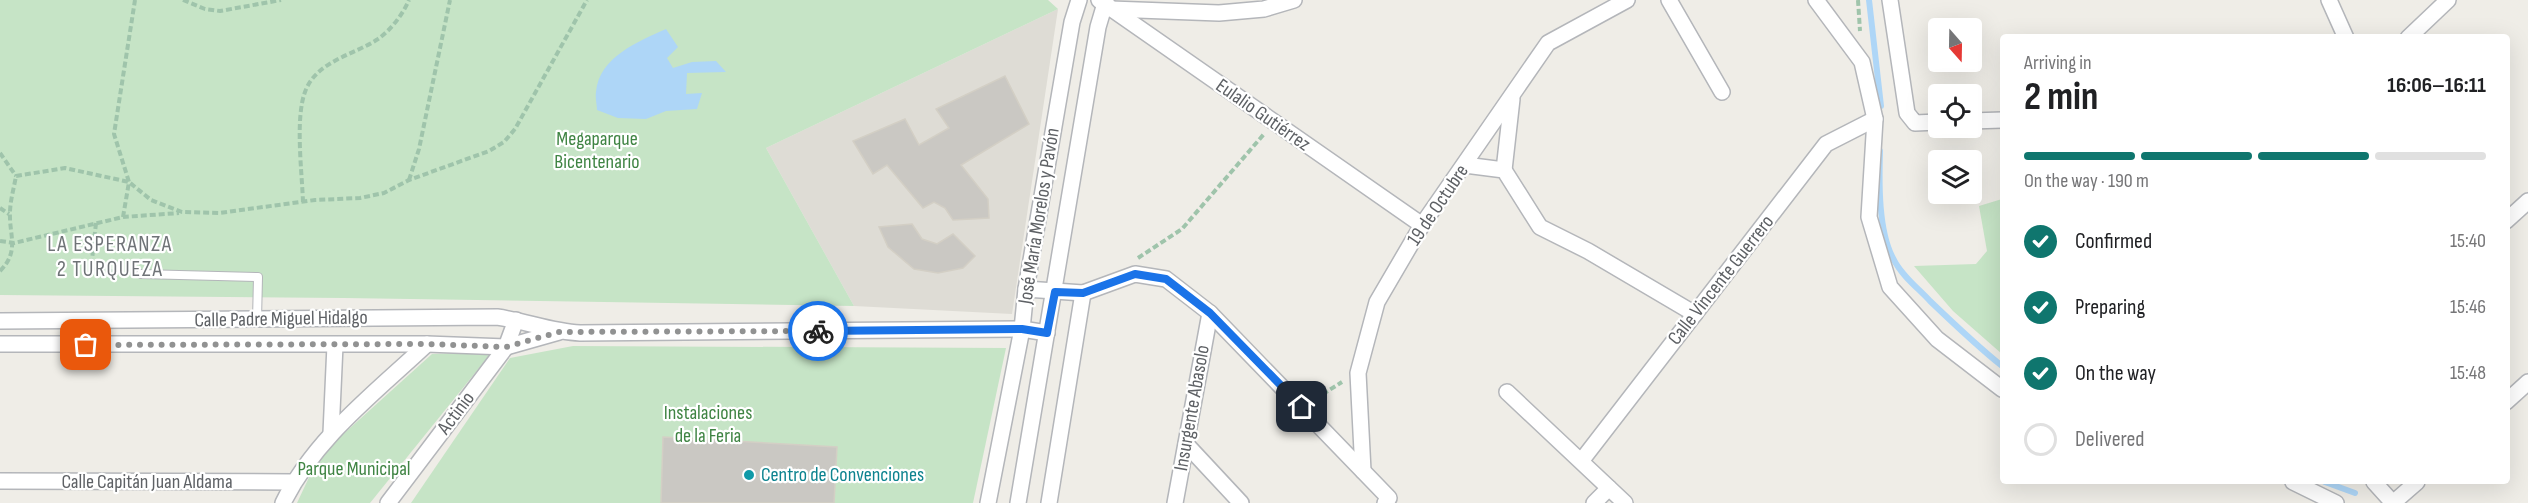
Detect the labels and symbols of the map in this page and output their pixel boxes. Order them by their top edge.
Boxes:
north arrow [1928,18,1982,72]
street label: Eulalio Gutiérrez [1211,74,1315,156]
street label: José María Morelos y Pavón [1013,126,1065,307]
park label: Megaparque Bicentenario [554,127,640,174]
street label: 19 de Octubre [1402,160,1474,250]
street label: Calle Vincente Guerrero [1663,210,1779,350]
district label: LA ESPERANZA 2 TURQUEZA [47,231,173,283]
courier [788,301,848,361]
street label: Calle Padre Miguel Hidalgo [194,305,368,333]
pin [60,319,111,370]
street label: Insurgente Abasolo [1169,343,1215,473]
pin [1276,381,1327,432]
street label: Actinio [432,387,480,440]
park label: Instalaciones de la Feria [664,401,752,448]
park label: Parque Municipal [297,457,411,481]
place label: Centro de Convenciones [761,463,924,487]
marker: Centro de Convenciones [742,468,756,482]
street label: Calle Capitán Juan Aldama [61,470,233,494]

